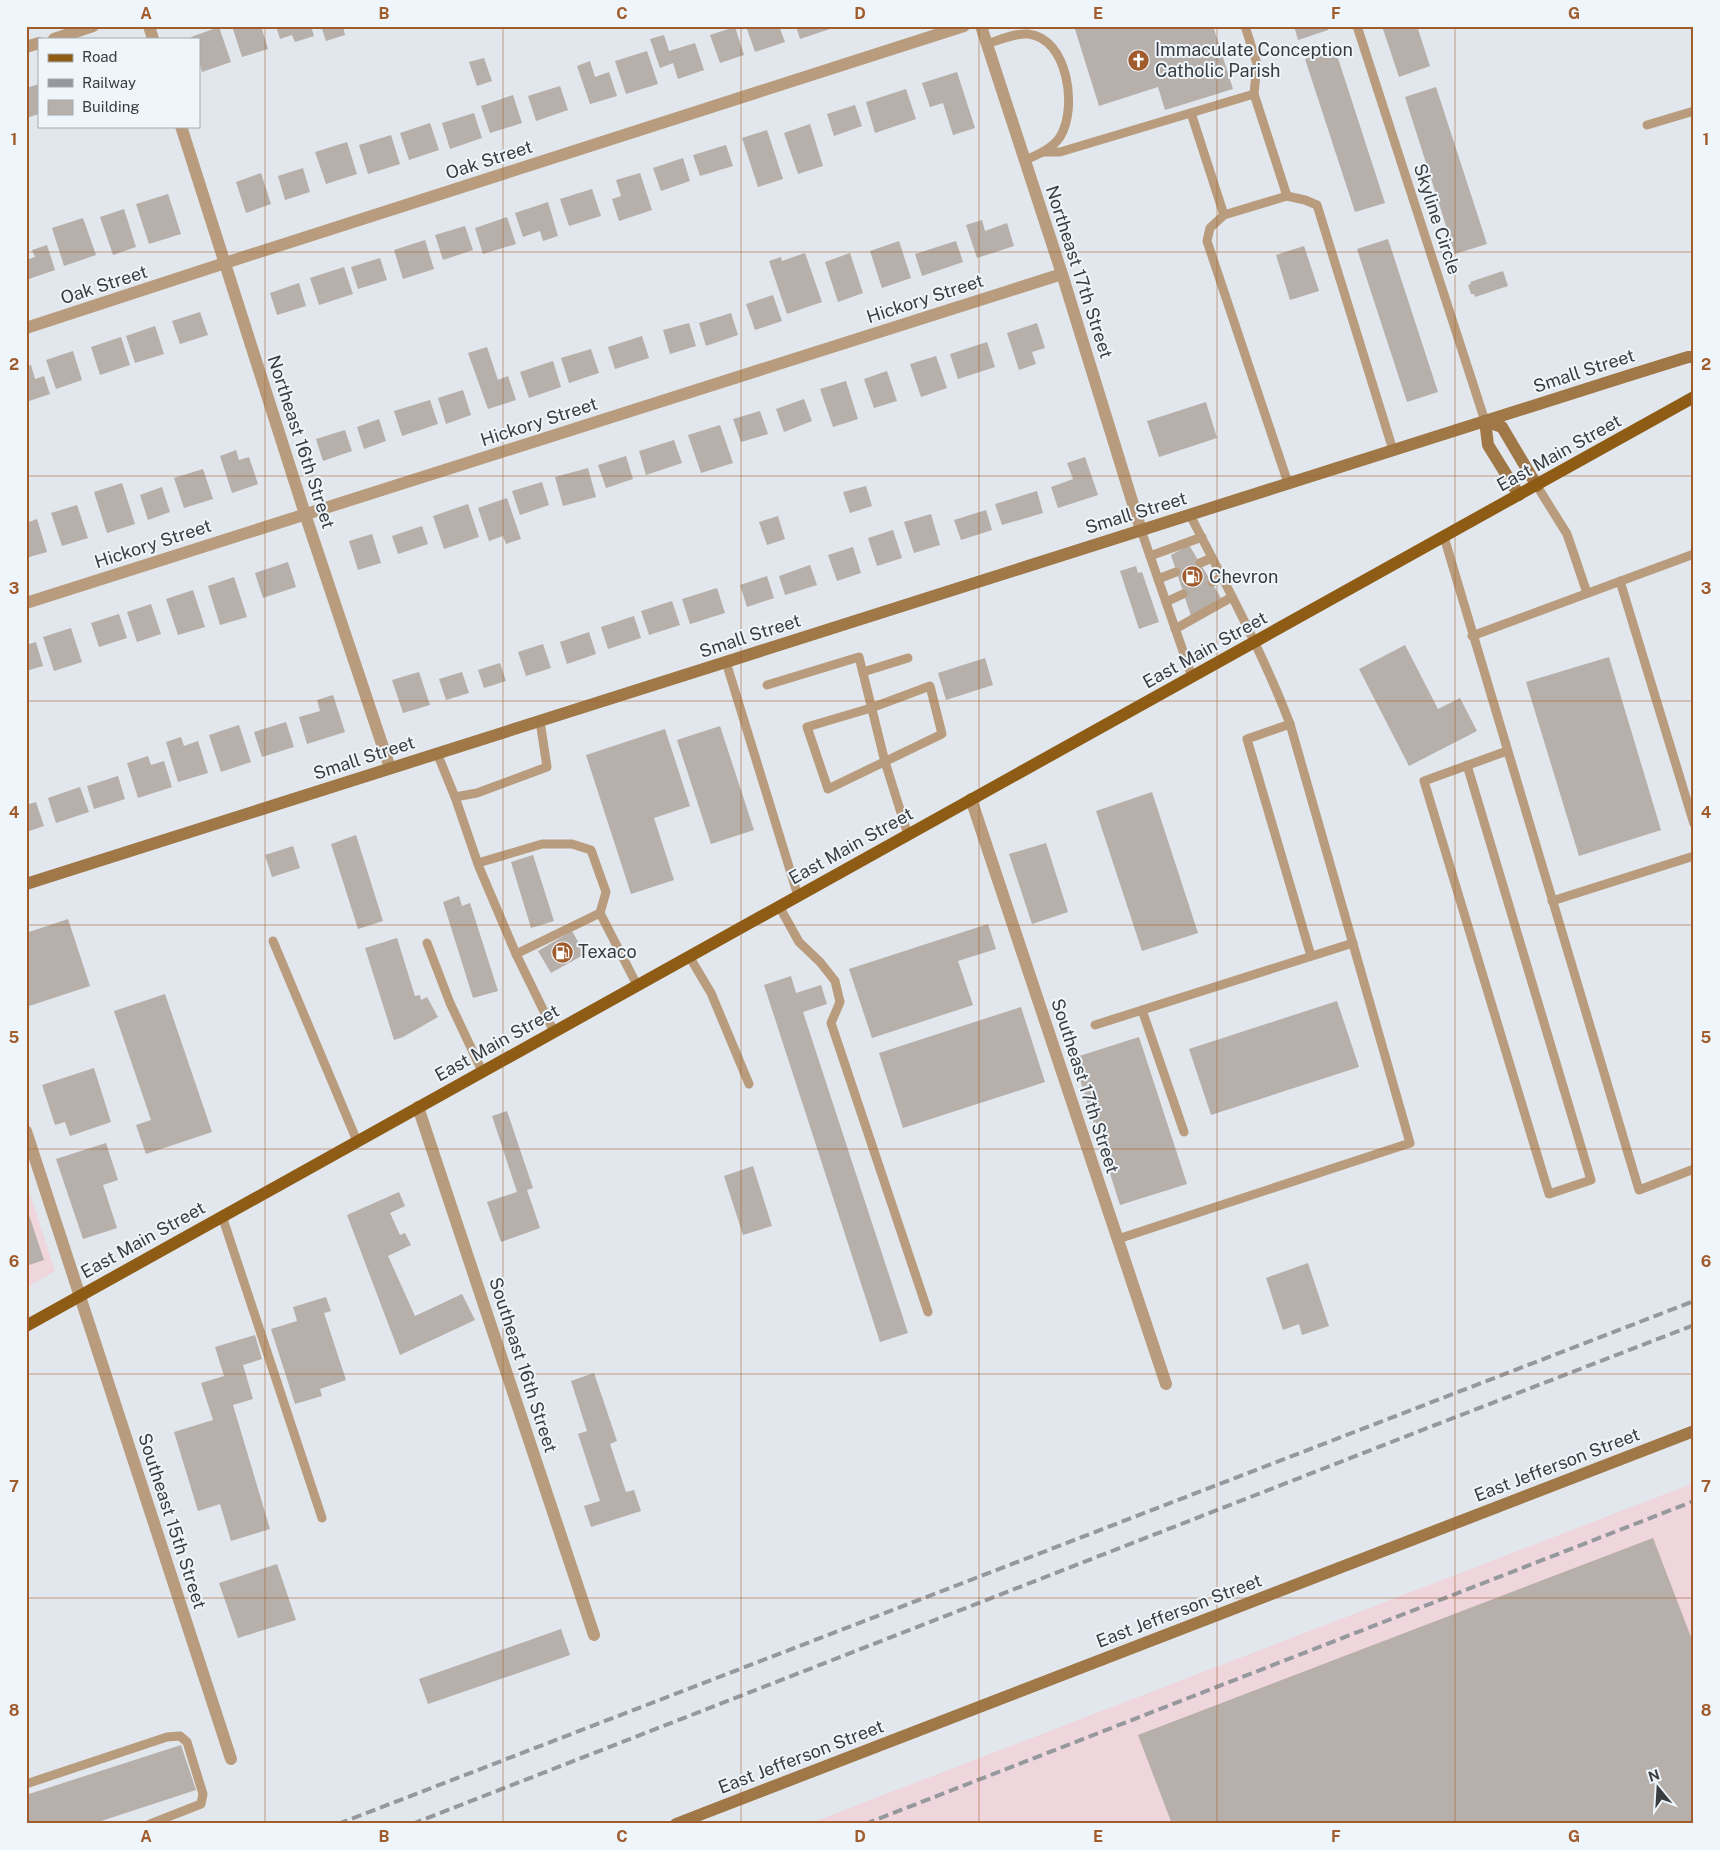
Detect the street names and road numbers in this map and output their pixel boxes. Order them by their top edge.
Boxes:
street label: Oak Street [443,136,535,183]
street label: Skyline Circle [1410,161,1465,277]
street label: Northeast 17th Street [1042,183,1117,361]
street label: Oak Street [58,261,150,308]
street label: Hickory Street [864,270,986,327]
street label: Small Street [1531,344,1637,397]
street label: Northeast 16th Street [264,353,339,531]
street label: Hickory Street [478,393,600,450]
street label: East Main Street [1493,410,1625,495]
street label: Small Street [1083,487,1189,538]
street label: Hickory Street [92,515,214,572]
street label: East Main Street [1139,607,1271,692]
street label: Small Street [697,609,803,662]
street label: Small Street [311,731,417,784]
street label: East Main Street [785,803,917,888]
street label: Southeast 17th Street [1047,996,1124,1176]
street label: East Main Street [431,1000,563,1085]
street label: East Main Street [77,1197,209,1282]
street label: Southeast 16th Street [485,1275,562,1455]
street label: East Jefferson Street [1471,1423,1643,1506]
street label: Southeast 15th Street [134,1430,211,1611]
street label: East Jefferson Street [1093,1569,1265,1652]
street label: East Jefferson Street [715,1715,887,1798]

